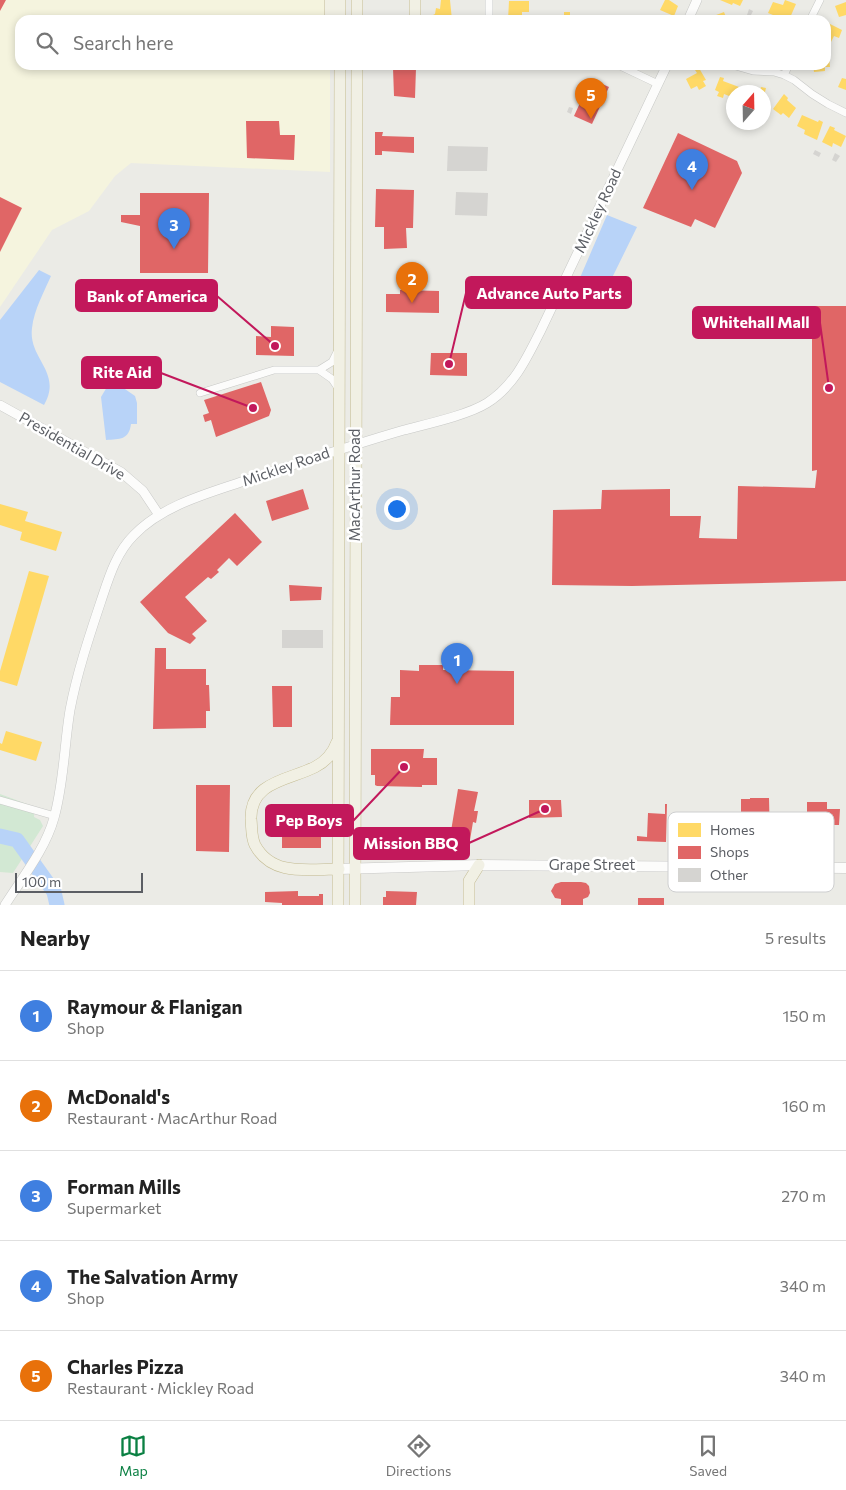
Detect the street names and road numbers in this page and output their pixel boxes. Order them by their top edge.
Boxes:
street label: Mickley Road [570,166,624,256]
street label: Presidential Drive [16,407,129,483]
street label: MacArthur Road [345,429,363,541]
street label: Mickley Road [240,443,332,489]
street label: Grape Street [549,855,635,873]

